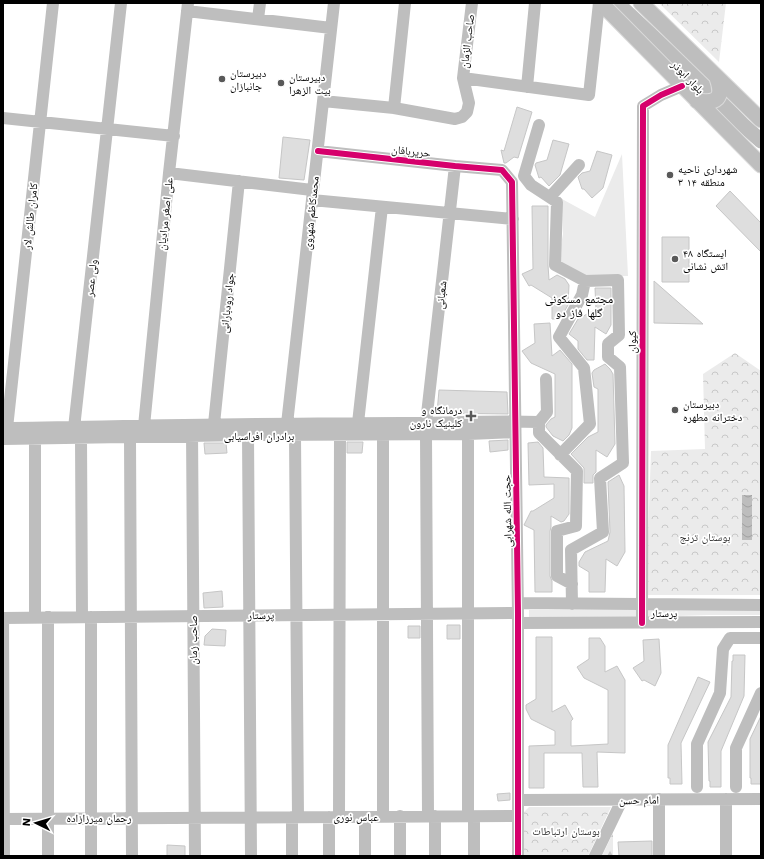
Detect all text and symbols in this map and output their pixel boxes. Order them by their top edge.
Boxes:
street label: صاحب الزمان [458,13,477,69]
street label: بلوار ابوذر [668,57,707,97]
place label: دبیرستان جانبازان [230,67,267,93]
place label: دبیرستان بیت الزهرا [289,71,331,97]
marker: دبیرستان جانبازان [217,74,227,84]
marker: دبیرستان بیت الزهرا [276,78,286,88]
street label: حریربافان [391,143,431,160]
place label: شهرداری ناحیه ۳ منطقه ۱۴ [678,163,738,189]
marker: شهرداری ناحیه ۳ منطقه ۱۴ [665,170,675,180]
street label: محمدکاظم شهروی [301,176,323,251]
street label: علی اصغر مرادیان [155,177,176,251]
street label: کامران طالش لار [20,182,41,251]
place label: ایستگاه ۴۸ اتش نشانی [683,247,728,273]
marker: ایستگاه ۴۸ اتش نشانی [670,254,680,264]
street label: ولی عصر [83,259,100,298]
street label: جواد رودبارانی [218,272,237,334]
street label: شعبانی [434,280,449,310]
district label: مجتمع مسکونی گلها فاز دو [545,292,613,320]
street label: کیوان [626,330,639,353]
place label: دبیرستان دخترانه مطهره [683,398,743,424]
place label: درمانگاه و کلینیک نارون [410,404,462,430]
marker: دبیرستان دخترانه مطهره [670,405,680,415]
marker: درمانگاه و کلینیک نارون [465,410,477,422]
street label: برادران افراسیابی [224,430,294,443]
street label: حجت الله شهرابی [500,475,515,547]
park label: بوستان ترنج [680,531,730,544]
street label: پرستار [650,607,677,620]
street label: پرستار [247,609,275,622]
street label: صاحب زمان [187,615,200,665]
street label: امام حسن [619,794,659,807]
north arrow [16,803,56,843]
street label: عباس نوری [333,811,379,824]
street label: رحمان میرزازاده [67,812,131,825]
text: N [20,818,33,827]
park label: بوستان ارتباطات [532,825,600,838]

